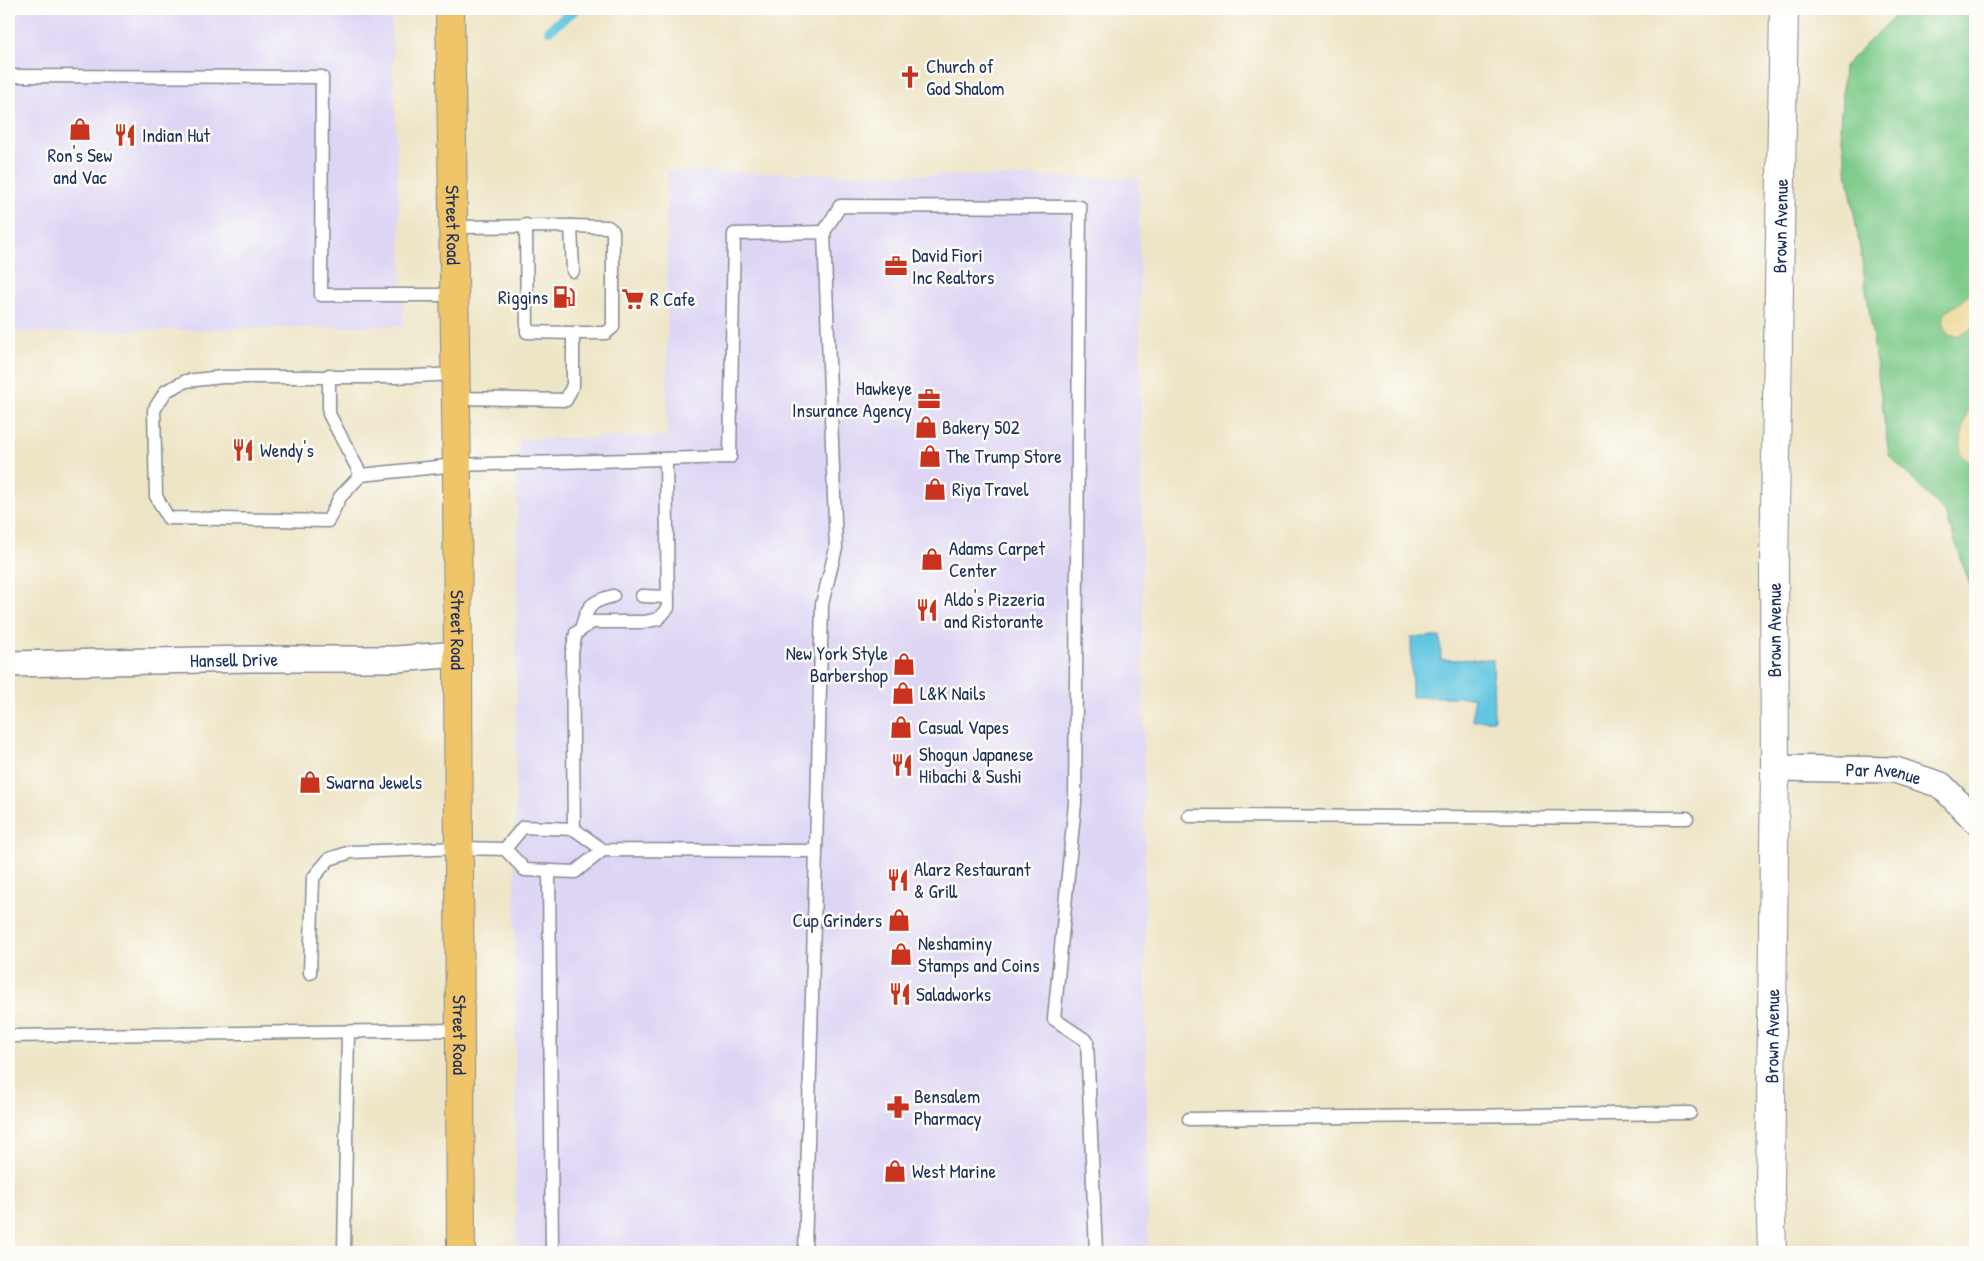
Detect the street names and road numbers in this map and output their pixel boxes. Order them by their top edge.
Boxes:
street label: Brown Avenue [1766,178,1794,274]
street label: Street Road [440,185,467,266]
street label: Brown Avenue [1761,582,1787,677]
street label: Street Road [445,590,471,671]
street label: Hansell Drive [190,646,278,673]
street label: Par Avenue [1846,756,1925,791]
street label: Brown Avenue [1758,988,1785,1084]
street label: Street Road [447,995,473,1076]

